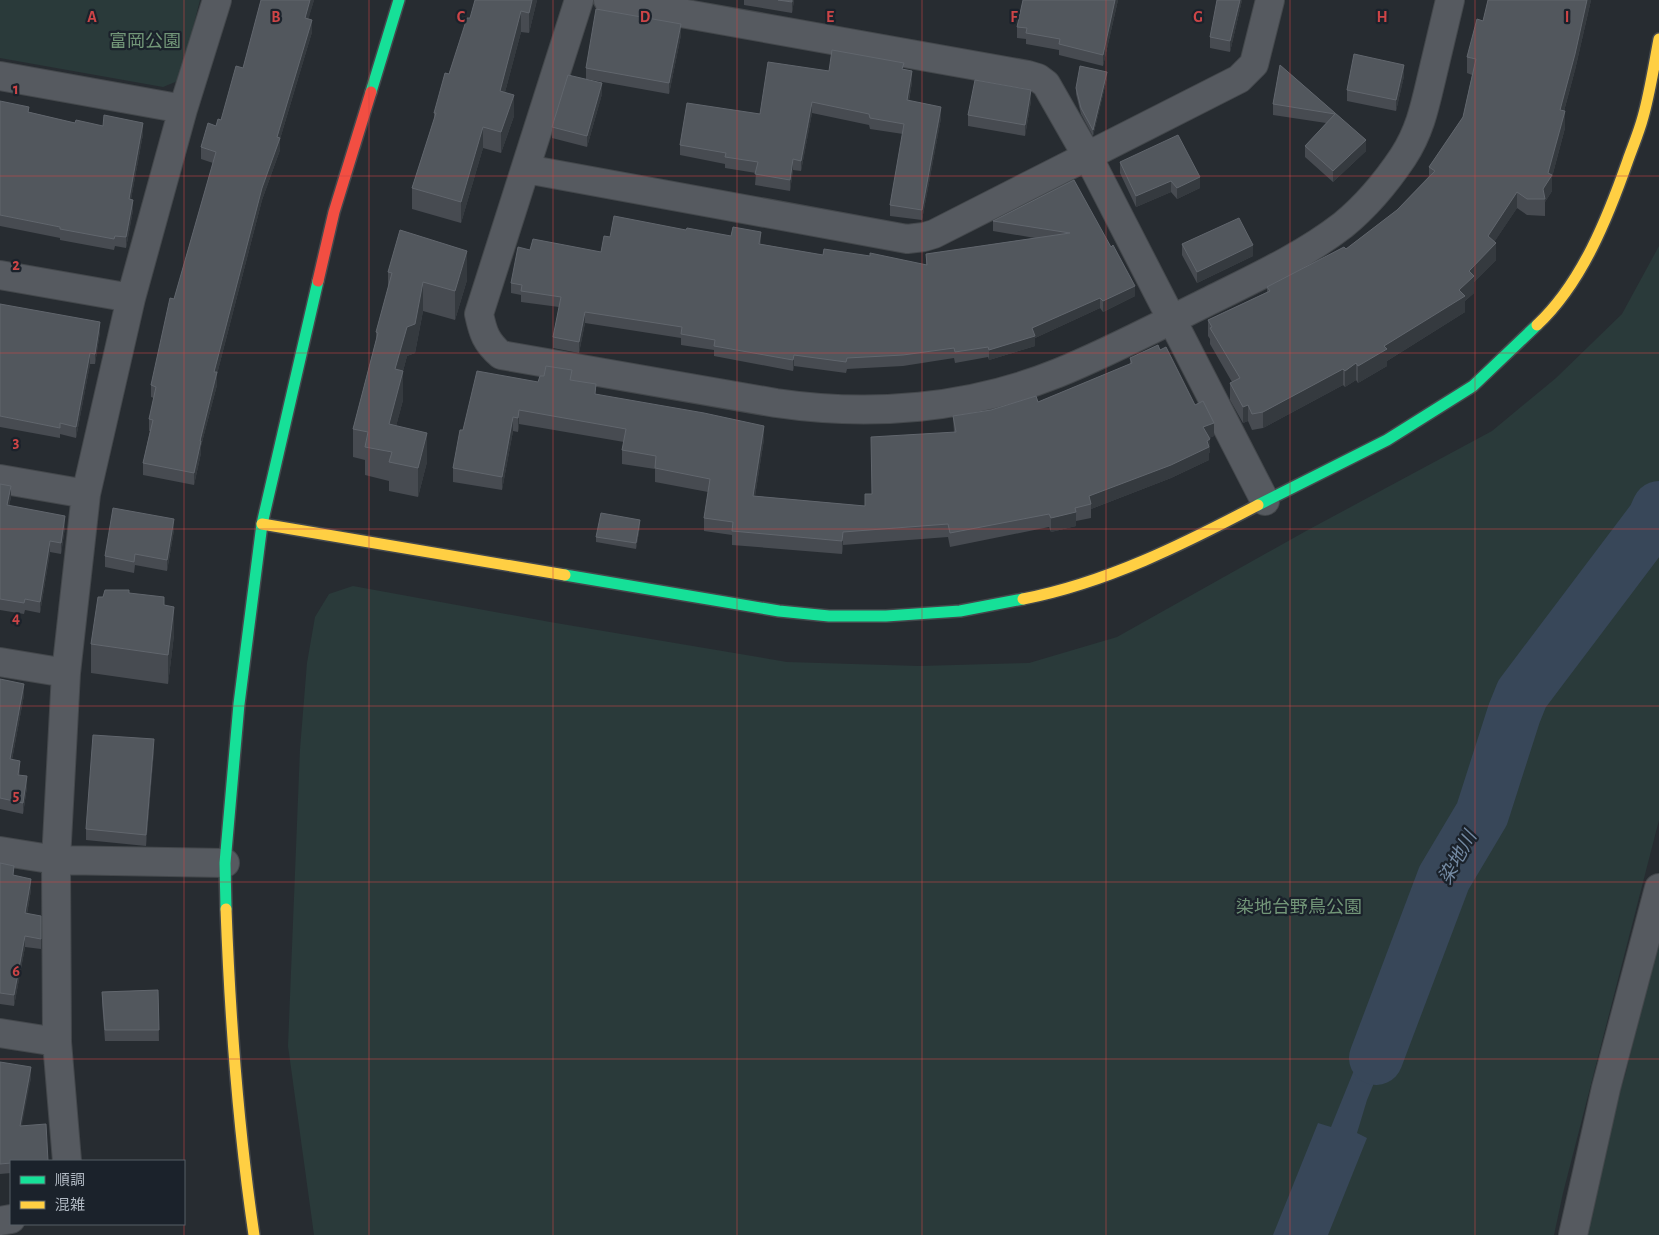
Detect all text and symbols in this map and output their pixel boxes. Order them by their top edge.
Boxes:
text: A [87,9,97,25]
text: B [271,9,281,25]
text: C [457,9,466,25]
text: D [640,9,651,25]
text: E [826,9,834,25]
text: F [1010,9,1018,25]
text: G [1193,9,1203,25]
text: H [1376,9,1388,25]
text: I [1565,9,1569,25]
park label: 富岡公園 [109,32,181,51]
text: 1 [13,81,19,97]
text: 2 [12,257,20,273]
text: 3 [13,434,20,450]
text: 4 [12,610,20,626]
text: 5 [13,787,20,803]
water label: 染地川 [1435,826,1481,888]
park label: 染地台野鳥公園 [1236,897,1362,917]
text: 6 [12,963,20,979]
legend [10,1160,185,1225]
text: 順調 [55,1173,85,1188]
text: 混雑 [55,1197,85,1213]

